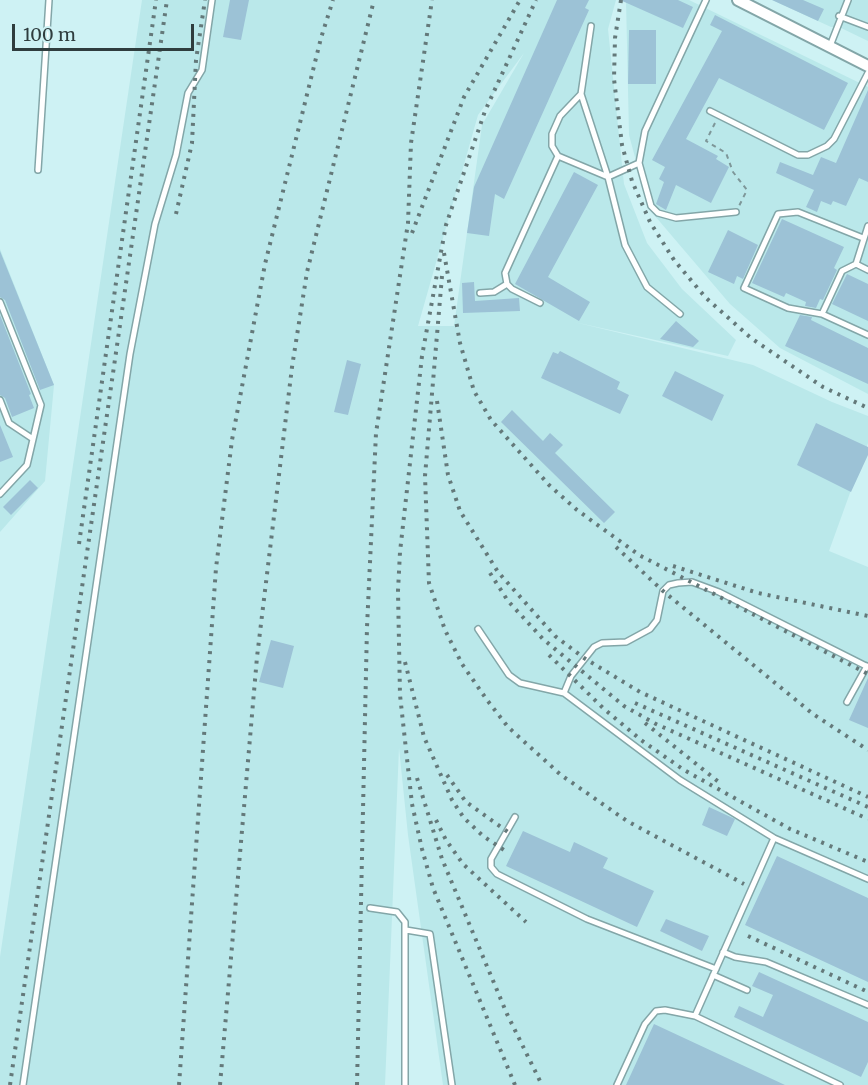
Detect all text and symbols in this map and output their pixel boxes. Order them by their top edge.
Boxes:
scale bar [15,12,196,50]
text: 100 m [23,23,76,46]

